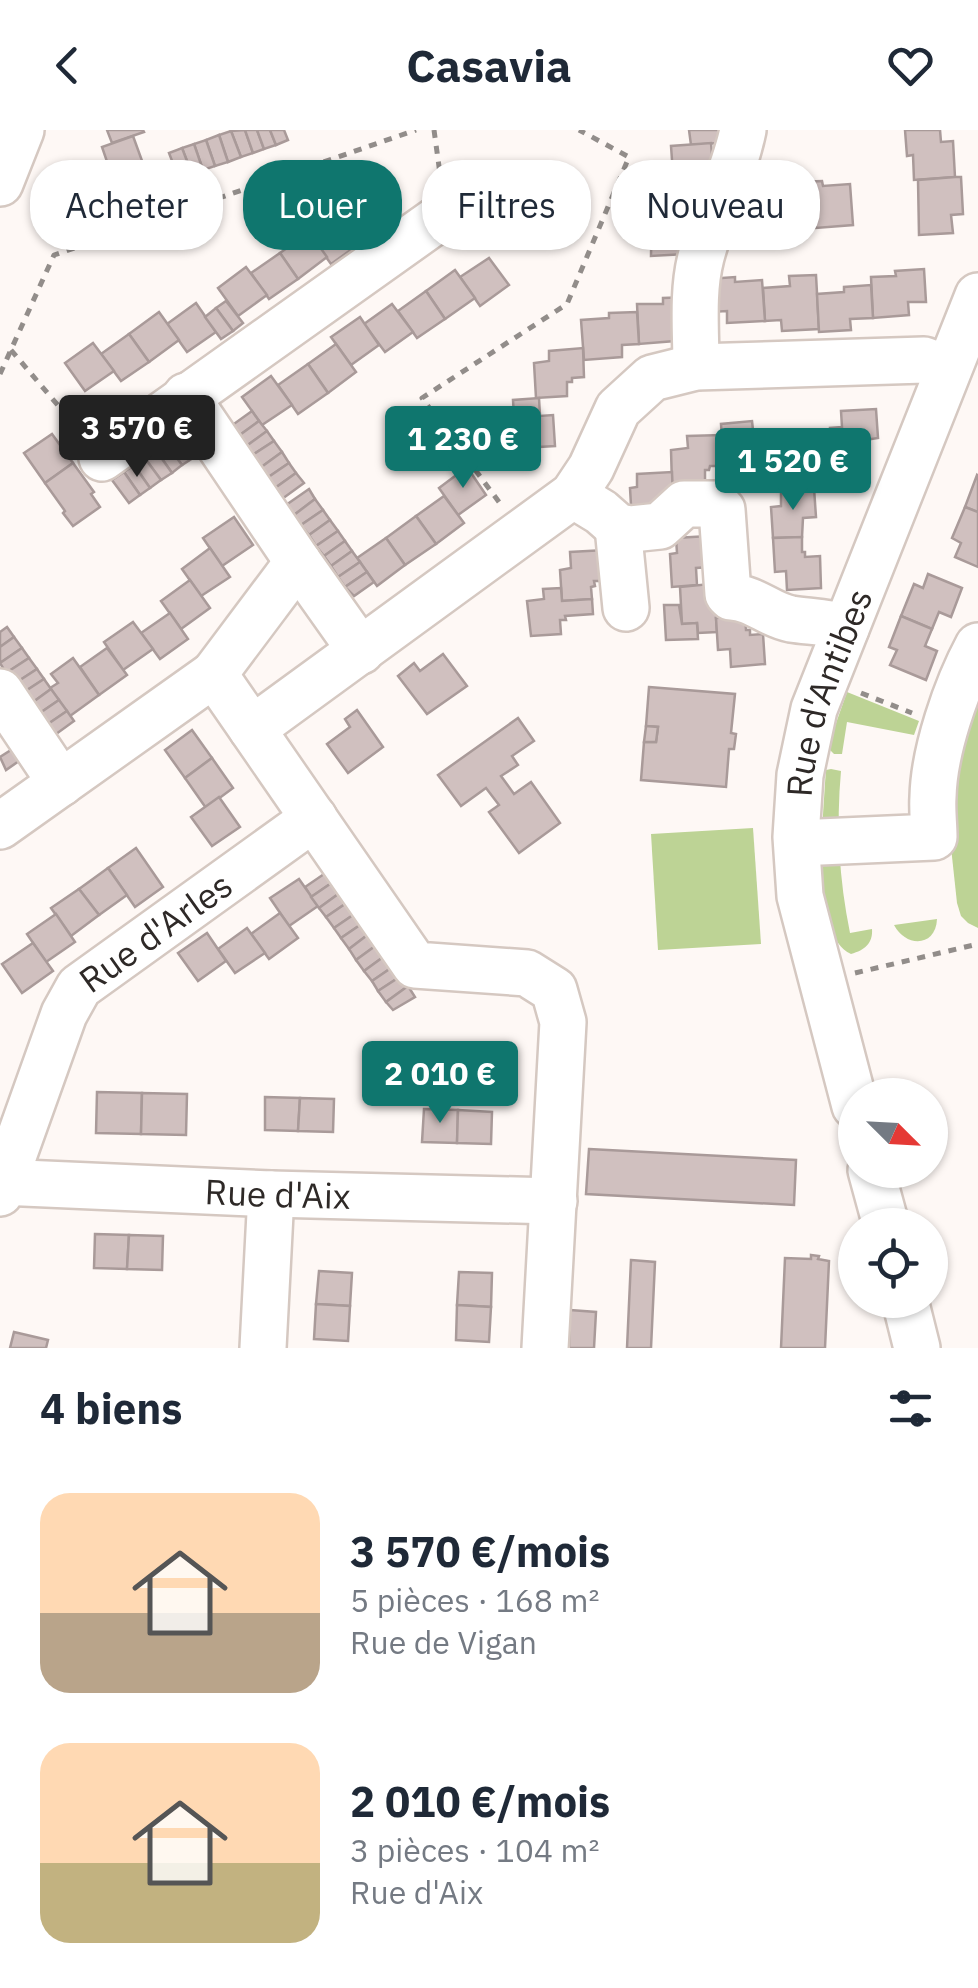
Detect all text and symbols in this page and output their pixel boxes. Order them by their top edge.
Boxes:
text: Casavia [406,36,572,94]
icon: back [40,38,95,93]
icon: heart [883,38,938,93]
chip: Acheter [30,160,223,250]
chip: Louer [243,160,402,250]
chip: Filtres [422,160,591,250]
chip: Nouveau [611,160,820,250]
pin: 3 570 € [45,395,229,480]
text: 3 570 € [81,406,193,448]
pin: 1 230 € [371,406,555,491]
text: 1 230 € [407,417,519,459]
pin: 1 520 € [701,428,885,513]
text: 1 520 € [737,439,849,481]
street label: Rue d'Antibes [776,582,882,798]
street label: Rue d'Arles [70,861,241,1003]
pin: 2 010 € [348,1041,532,1126]
text: 2 010 € [384,1052,496,1094]
north arrow [838,1078,948,1188]
map controls [838,1078,948,1318]
street label: Rue d'Aix [204,1168,351,1219]
button: locate [838,1208,948,1318]
text: 4 biens [40,1381,182,1436]
icon: filters [883,1381,938,1436]
text: 3 570 €/mois [350,1524,610,1579]
icon: home [120,1533,240,1653]
text: 5 pièces · 168 m² [350,1579,600,1621]
text: Rue de Vigan [350,1621,537,1663]
text: 2 010 €/mois [350,1774,610,1829]
icon: home [120,1783,240,1903]
text: 3 pièces · 104 m² [350,1829,600,1871]
text: Rue d'Aix [350,1871,483,1913]

